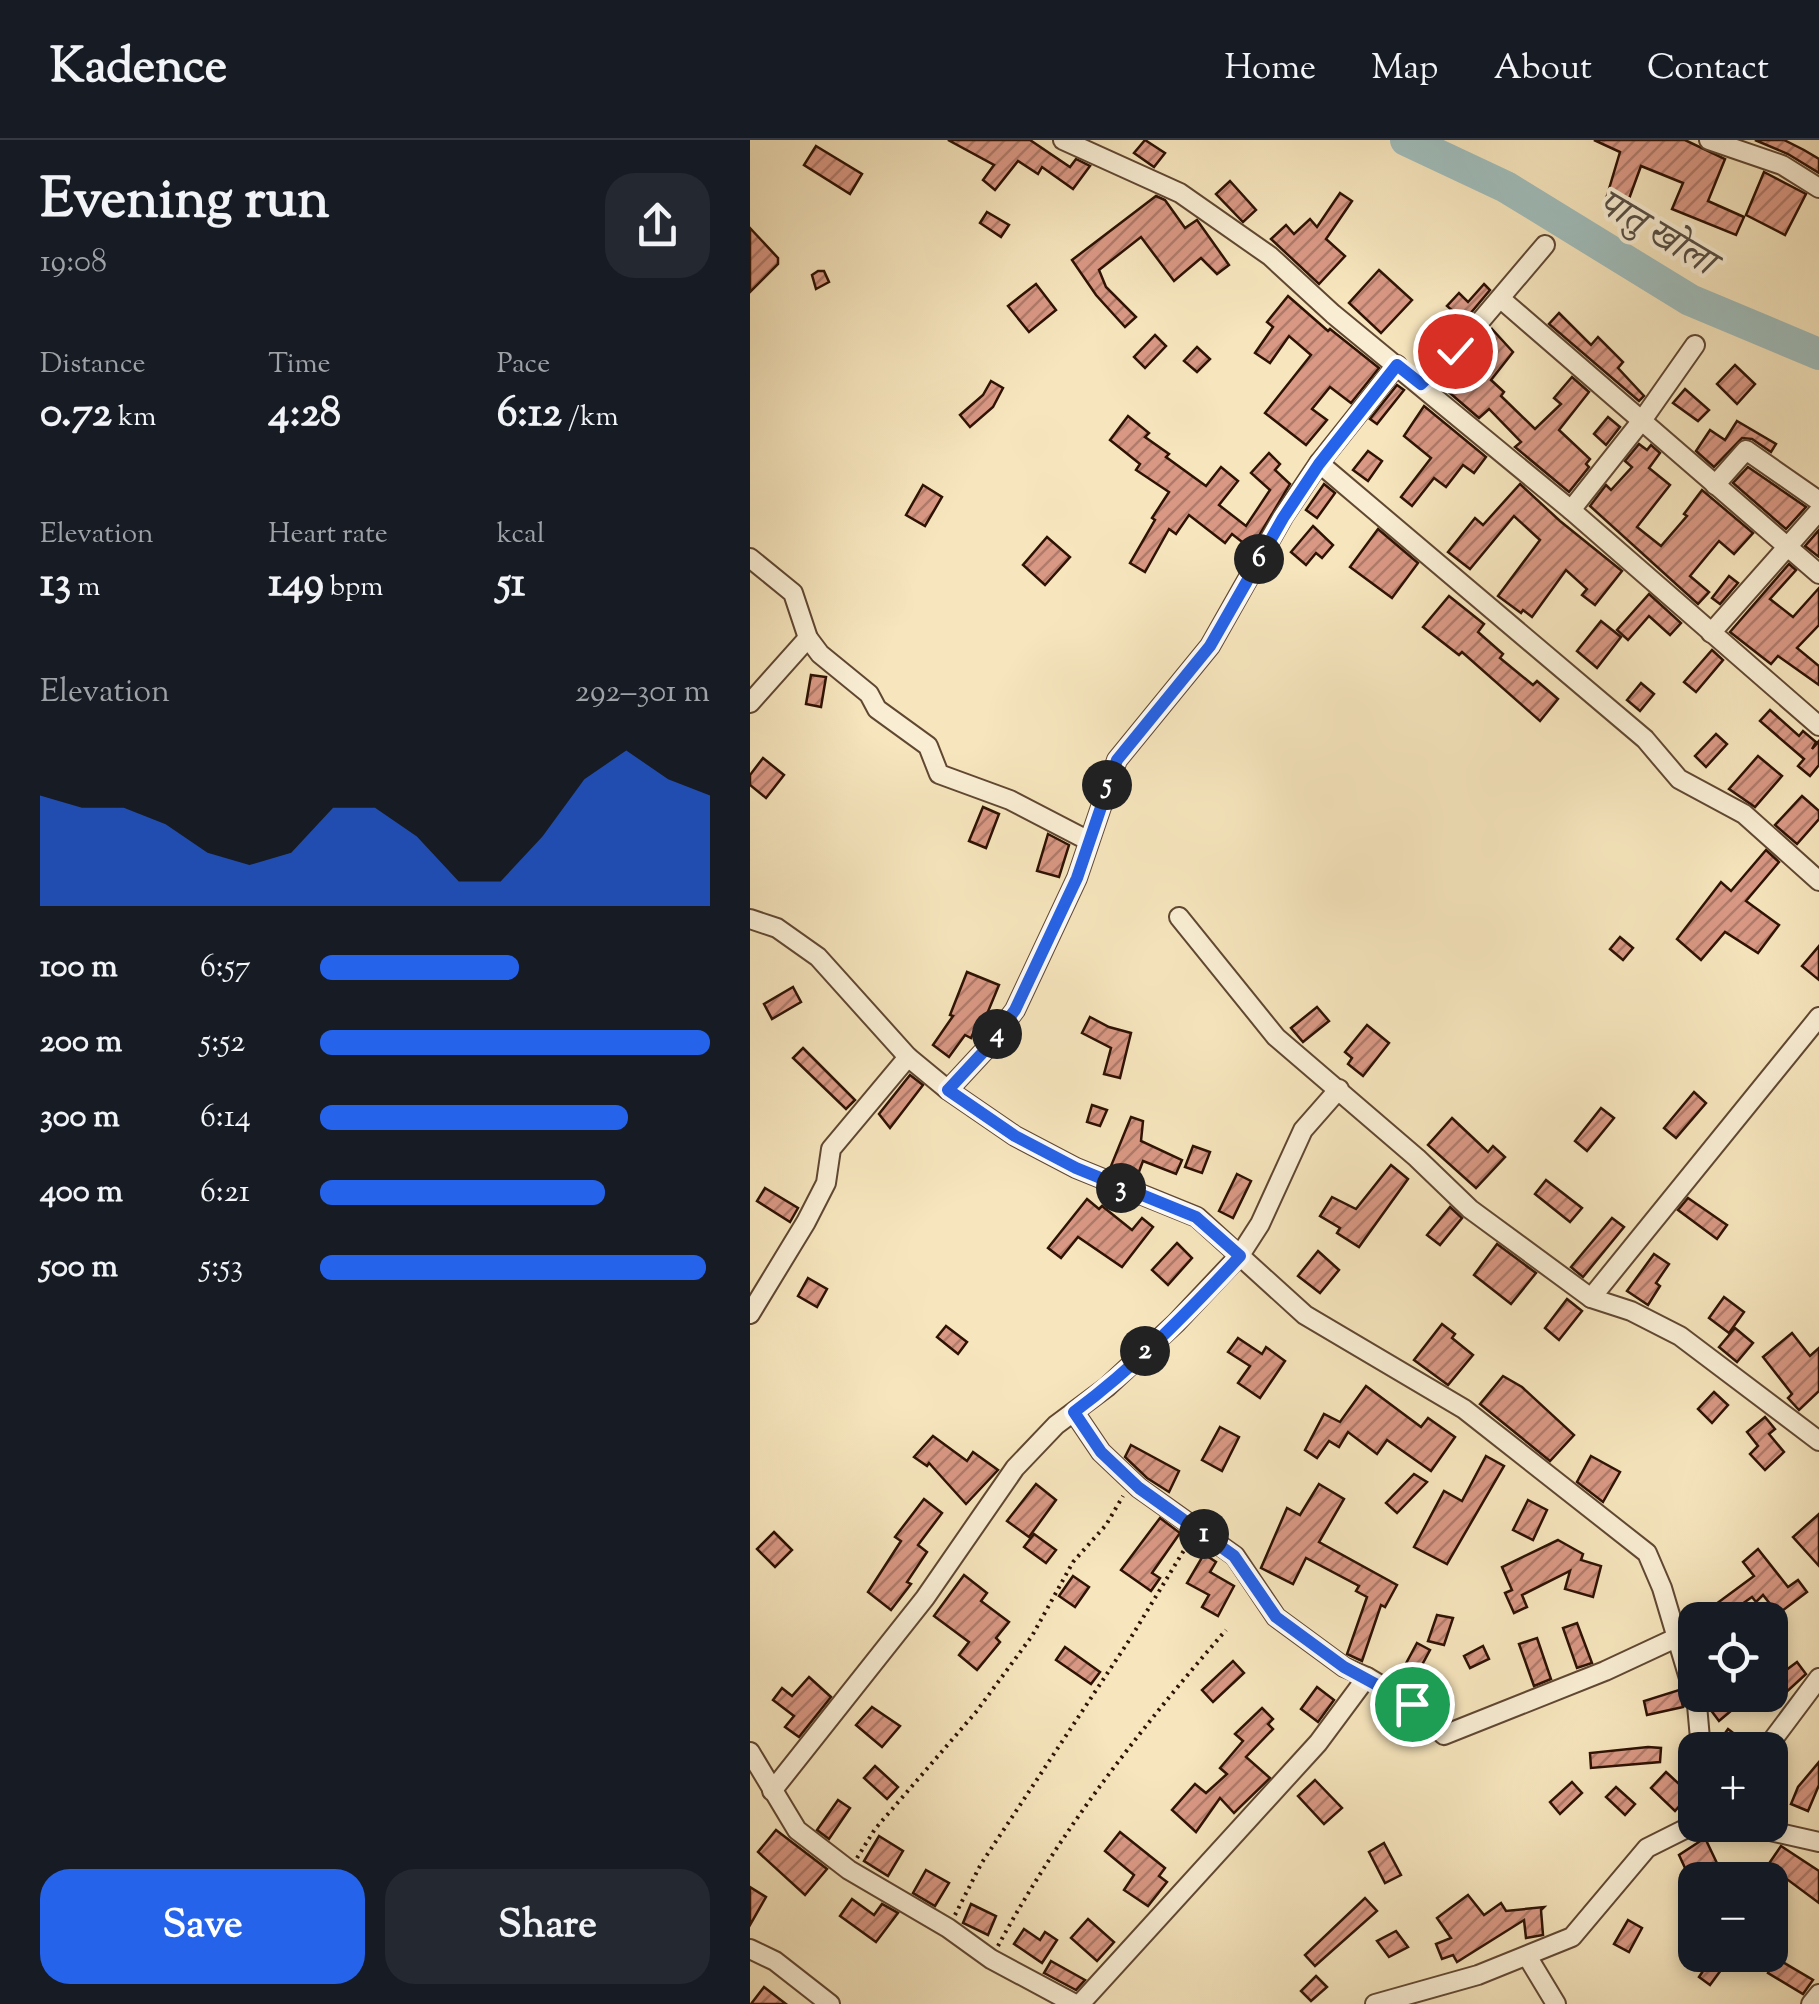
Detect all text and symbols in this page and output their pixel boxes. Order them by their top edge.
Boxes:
text: Kadence [50,35,227,104]
text: Home [1224,44,1316,95]
text: Map [1371,44,1439,95]
text: About [1494,44,1592,95]
text: Contact [1647,44,1769,95]
text: Evening run [40,163,329,242]
button: share [605,173,710,278]
water label: पातु खोला [1586,178,1731,295]
text: 19:08 [40,240,107,286]
pin [1413,309,1498,394]
icon: check [1428,324,1483,379]
text: Distance [40,345,146,385]
text: Time [268,345,331,385]
text: Pace [497,345,550,385]
text: 0.72 [40,385,112,445]
text: 4:28 [268,385,341,445]
text: 6:12 [497,385,562,445]
text: km [112,398,156,438]
text: /km [562,398,619,438]
text: Elevation [40,515,154,555]
text: Heart rate [268,515,388,555]
text: kcal [497,515,545,555]
pin: 6 [1234,534,1284,584]
text: 6 [1252,539,1266,579]
text: 13 [40,555,71,615]
text: 149 [268,555,324,615]
text: 51 [497,555,525,615]
text: m [71,568,100,608]
text: bpm [324,568,384,608]
text: Elevation [40,670,170,716]
text: 292–301 m [575,670,710,716]
pin: 5 [1082,760,1132,810]
text: 5 [1102,765,1112,805]
text: 100 m [40,945,118,991]
text: 6:57 [200,945,251,991]
pin: 4 [972,1009,1022,1059]
text: 4 [990,1014,1004,1054]
text: 200 m [40,1020,122,1066]
text: 5:52 [200,1020,245,1066]
text: 300 m [40,1095,120,1141]
text: 6:14 [200,1095,251,1141]
pin: 3 [1096,1163,1146,1213]
text: 3 [1115,1168,1127,1208]
text: 400 m [40,1170,123,1216]
text: 6:21 [200,1170,250,1216]
text: 500 m [40,1245,118,1291]
text: 5:53 [200,1245,243,1291]
pin: 2 [1120,1326,1170,1376]
text: 2 [1138,1331,1152,1371]
pin: 1 [1179,1509,1229,1559]
text: 1 [1199,1514,1209,1554]
map controls [1678,1602,1788,1972]
button: locate [1678,1602,1788,1712]
pin [1370,1662,1455,1747]
icon: arrive [1385,1677,1440,1732]
button: + [1678,1732,1788,1842]
button: − [1678,1862,1788,1972]
button: Save [40,1869,365,1984]
button: Share [385,1869,710,1984]

